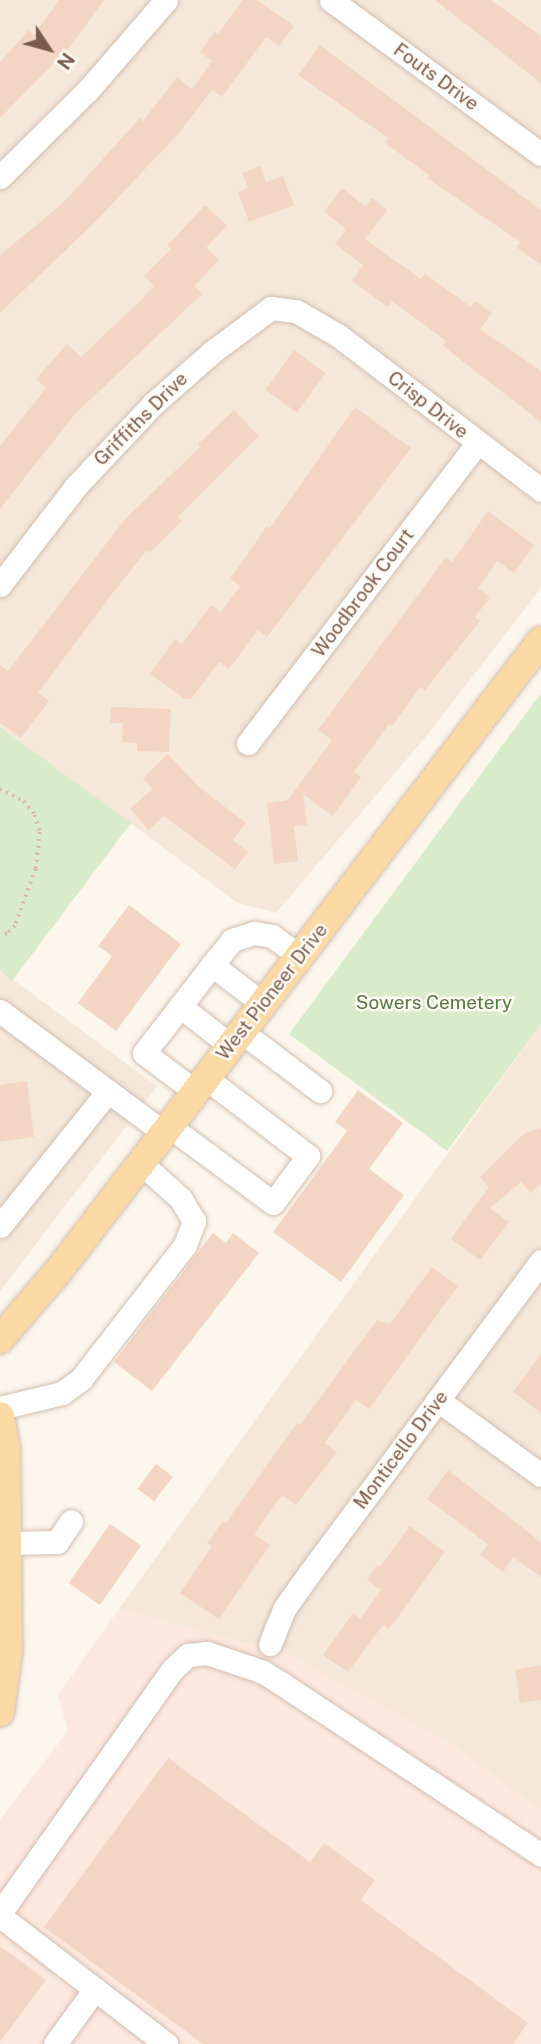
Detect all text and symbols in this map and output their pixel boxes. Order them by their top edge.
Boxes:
north arrow [14,14,84,84]
street label: Fouts Drive [389,38,483,116]
text: N [53,49,79,74]
street label: Crisp Drive [383,366,473,444]
street label: Griffiths Drive [89,367,193,471]
street label: Woodbrook Court [307,524,419,662]
street label: West Pioneer Drive [212,919,332,1065]
park label: Sowers Cemetery [356,992,512,1014]
street label: Monticello Drive [349,1386,453,1514]

